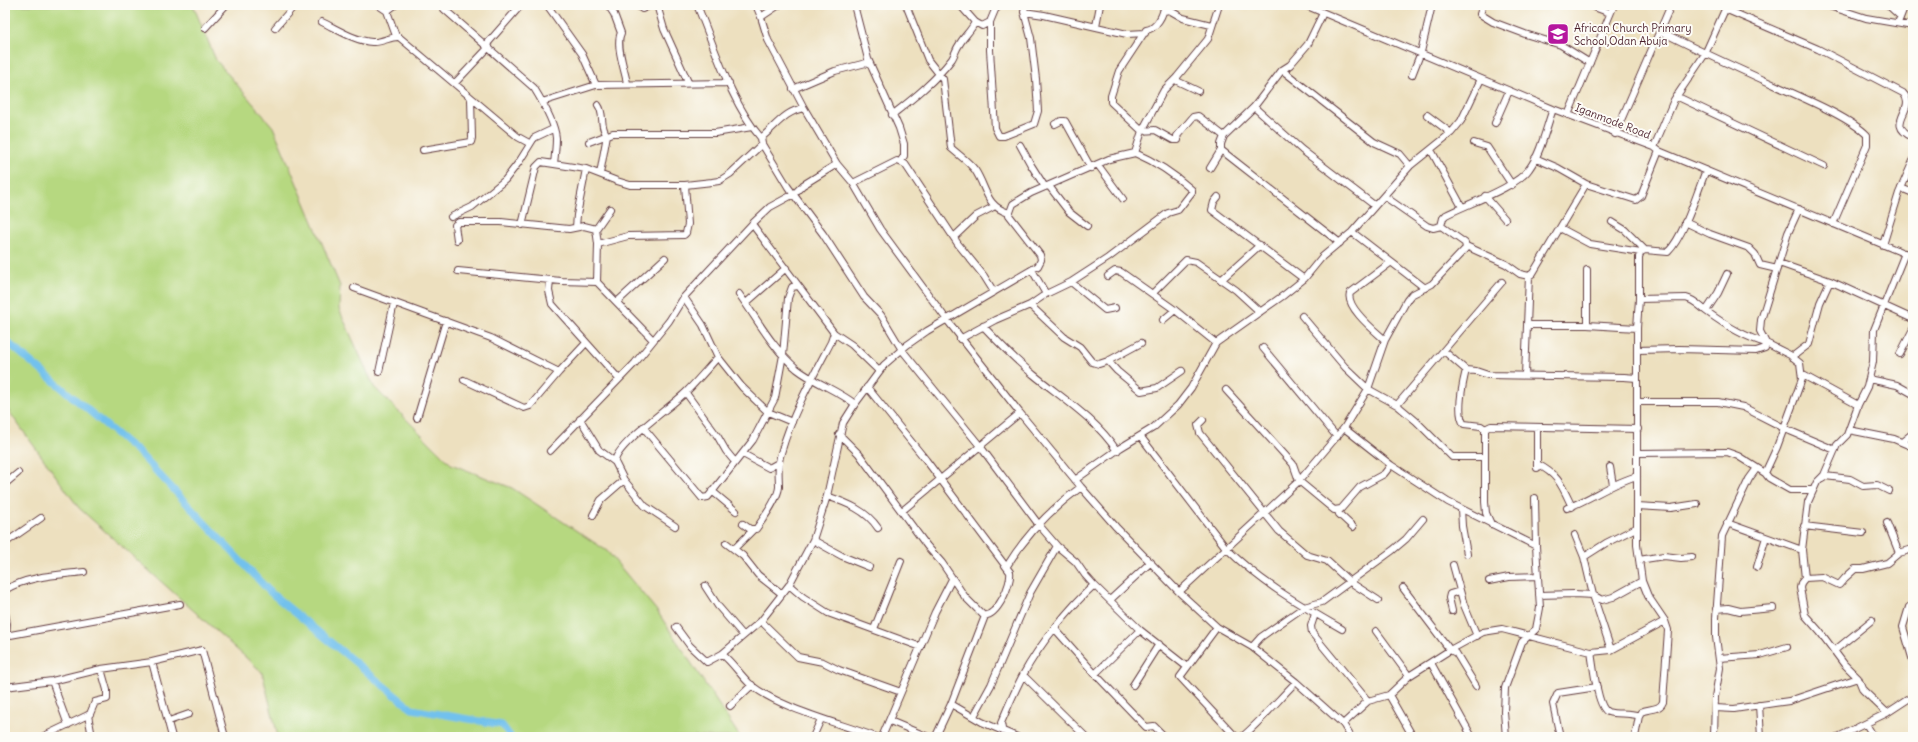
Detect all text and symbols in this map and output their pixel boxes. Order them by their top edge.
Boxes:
school or university icon: African Church Primary School,Odan Abuja [1545,21,1571,47]
place label: African Church Primary School,Odan Abuja [1574,21,1691,48]
street label: Iganmode Road [1573,100,1653,142]

